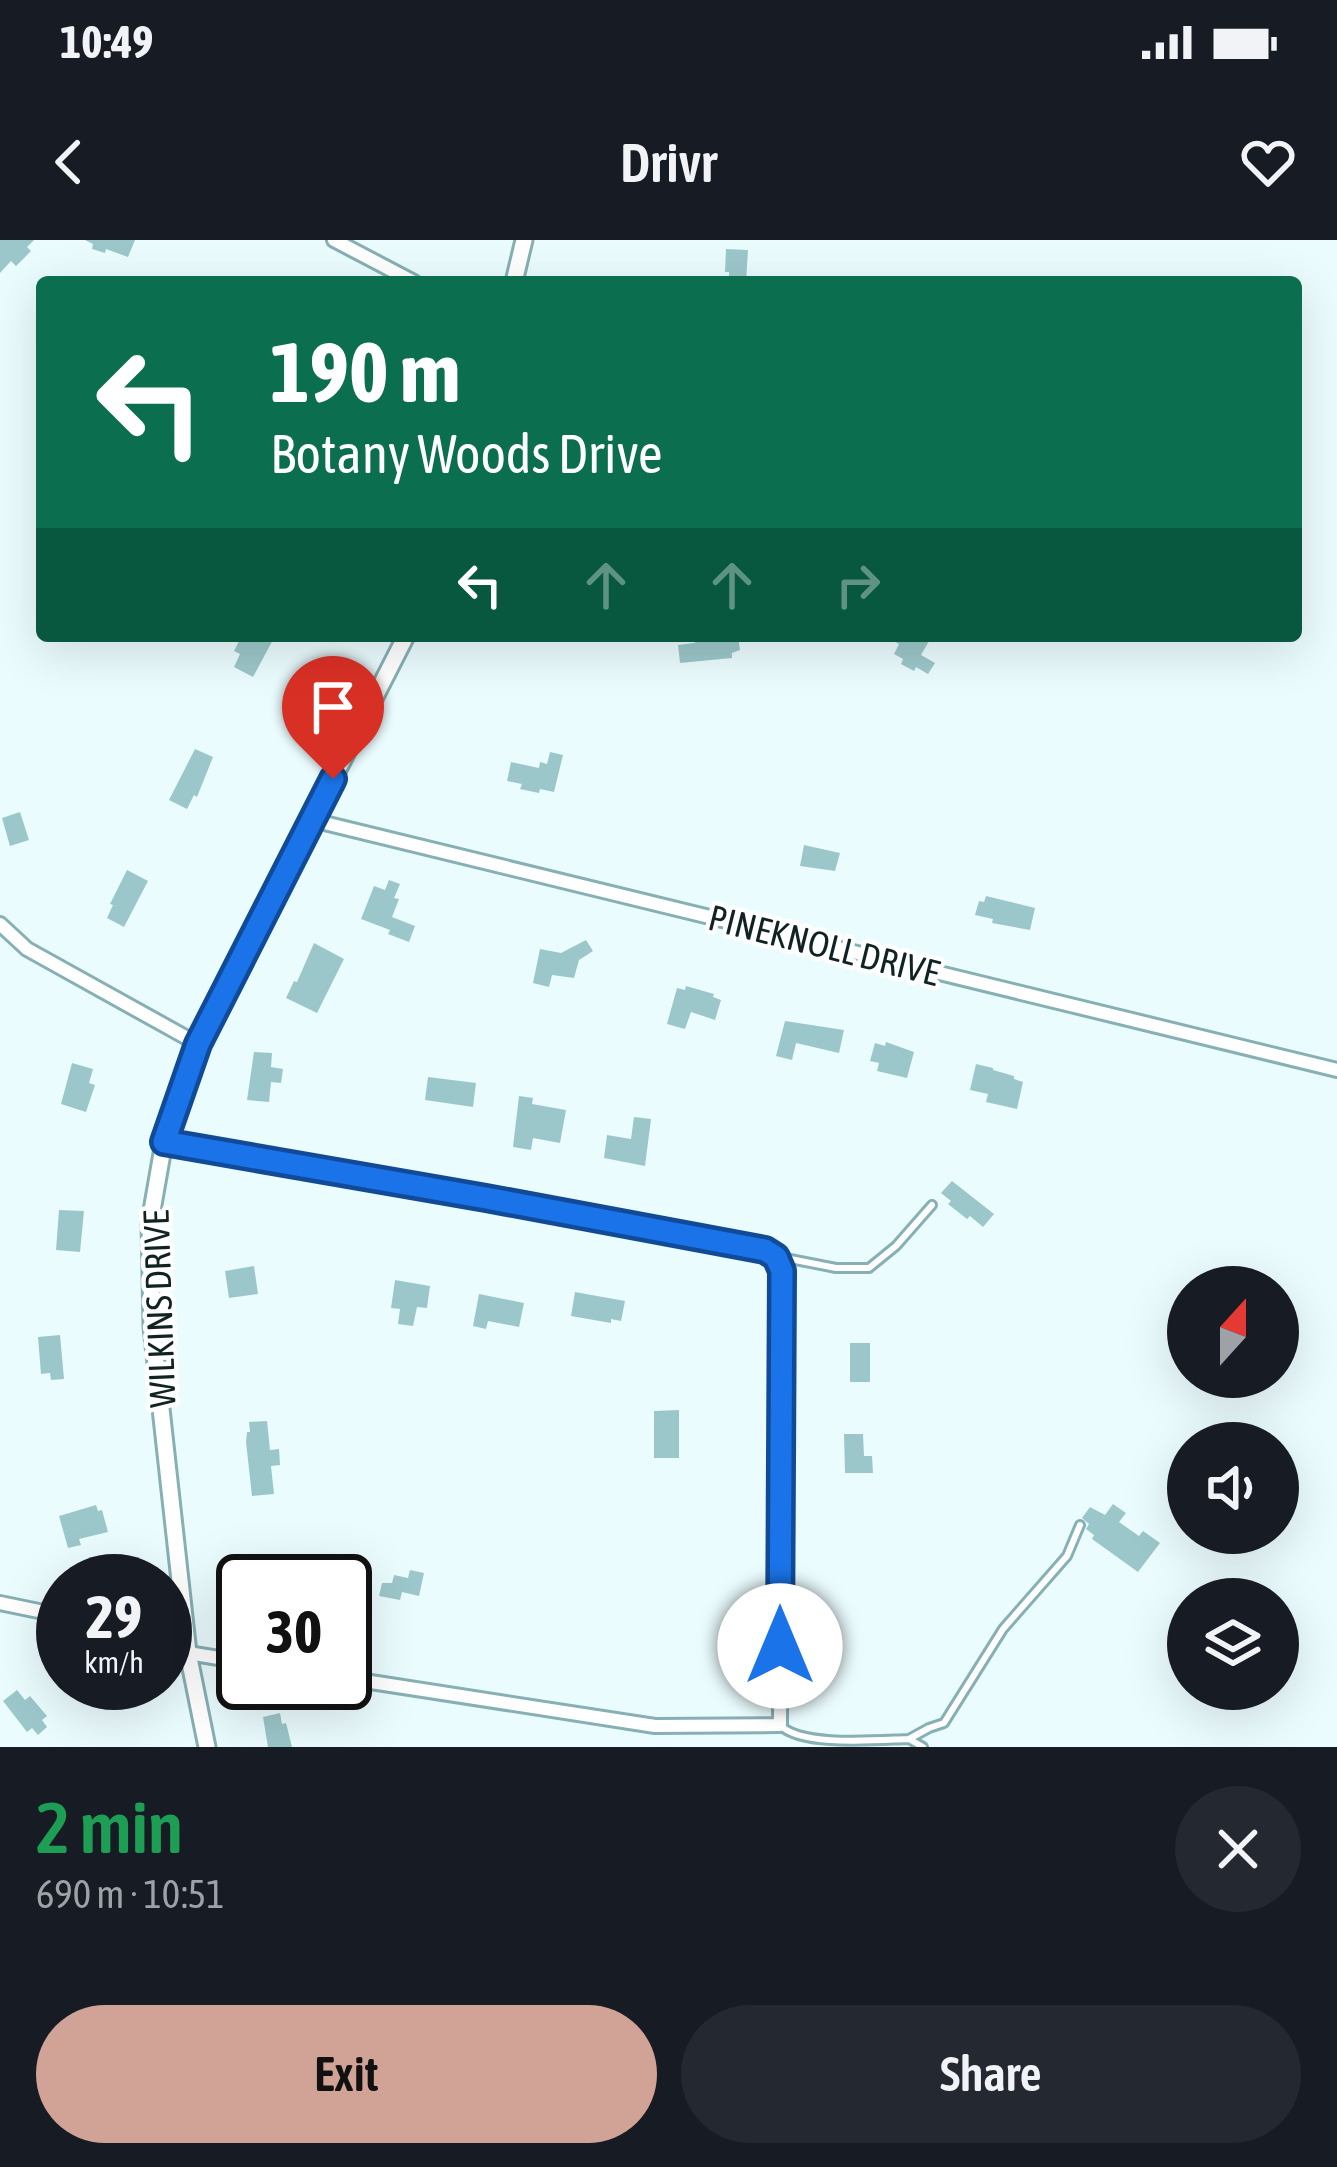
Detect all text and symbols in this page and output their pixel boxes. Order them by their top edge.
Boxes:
text: 10:49 [60,16,154,68]
icon: back [36,129,102,195]
icon: heart [1235,129,1301,195]
text: Drivr [620,132,717,193]
icon: left [72,324,228,480]
text: 190 m [270,324,460,420]
text: Botany Woods Drive [270,423,663,484]
icon: left [447,552,513,618]
icon: ahead [573,552,639,618]
icon: ahead [699,552,765,618]
icon: right [825,552,891,618]
pin [282,656,384,779]
icon: arrive [300,674,366,740]
street label: PINEKNOLL DRIVE [704,896,944,994]
street label: WILKINS DRIVE [135,1210,183,1408]
north arrow [1167,1266,1299,1398]
map controls [1167,1266,1299,1710]
button: sound [1167,1422,1299,1554]
speed limit sign: 30 [216,1554,372,1710]
button: layers [1167,1578,1299,1710]
text: 29 [86,1582,142,1651]
position arrow [717,1583,843,1709]
text: km/h [84,1645,144,1679]
text: 2 min [36,1786,183,1868]
button: close [1175,1786,1301,1912]
text: 690 m · 10:51 [36,1872,225,1916]
button: Exit [36,2005,657,2143]
button: Share [681,2005,1301,2143]

